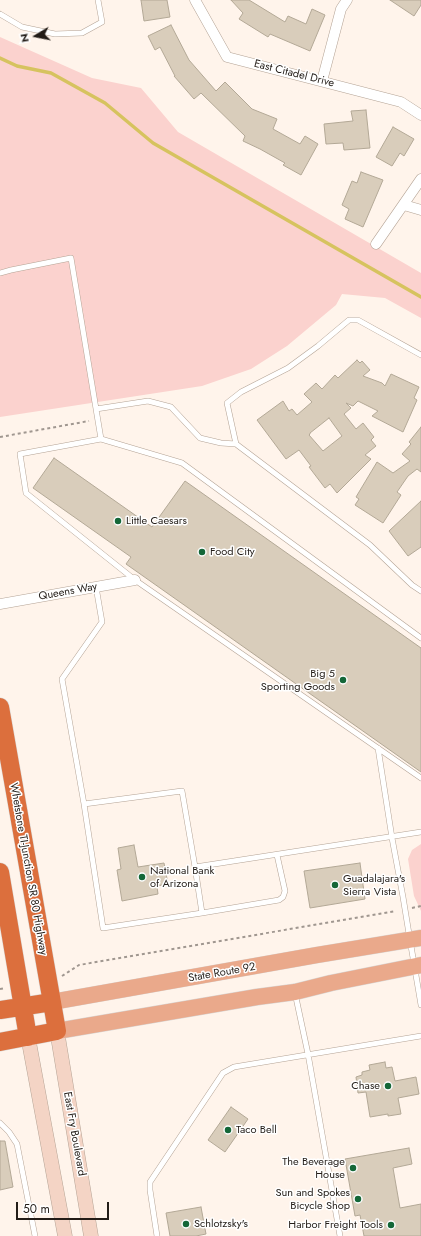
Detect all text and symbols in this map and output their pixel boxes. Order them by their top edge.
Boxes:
north arrow [16,16,56,56]
text: N [16,32,33,44]
street label: East Citadel Drive [252,58,336,90]
place label: Little Caesars [126,514,187,528]
marker: Little Caesars [113,516,123,526]
place label: Food City [210,545,255,559]
marker: Food City [197,547,207,557]
street label: Queens Way [38,580,98,604]
place label: Big 5 Sporting Goods [261,667,335,693]
marker: Big 5 Sporting Goods [338,675,348,685]
street label: Whetstone TI-Junction SR 80 Highway [6,782,50,956]
place label: National Bank of Arizona [150,864,214,890]
marker: National Bank of Arizona [137,872,147,882]
place label: Guadalajara's Sierra Vista [343,872,405,898]
marker: Guadalajara's Sierra Vista [330,880,340,890]
street label: State Route 92 [188,961,256,985]
place label: Chase [351,1079,380,1093]
marker: Chase [383,1081,393,1091]
street label: East Fry Boulevard [60,1091,88,1177]
place label: Taco Bell [236,1123,277,1137]
marker: Taco Bell [223,1125,233,1135]
place label: The Beverage House [282,1155,345,1181]
marker: The Beverage House [348,1163,358,1173]
place label: Sun and Spokes Bicycle Shop [275,1186,350,1212]
scale bar [18,1194,111,1220]
marker: Sun and Spokes Bicycle Shop [353,1194,363,1204]
text: 50 m [23,1200,50,1218]
place label: Schlotzsky's [194,1217,248,1231]
place label: Harbor Freight Tools [288,1218,383,1232]
marker: Schlotzsky's [181,1219,191,1229]
marker: Harbor Freight Tools [386,1220,396,1230]

